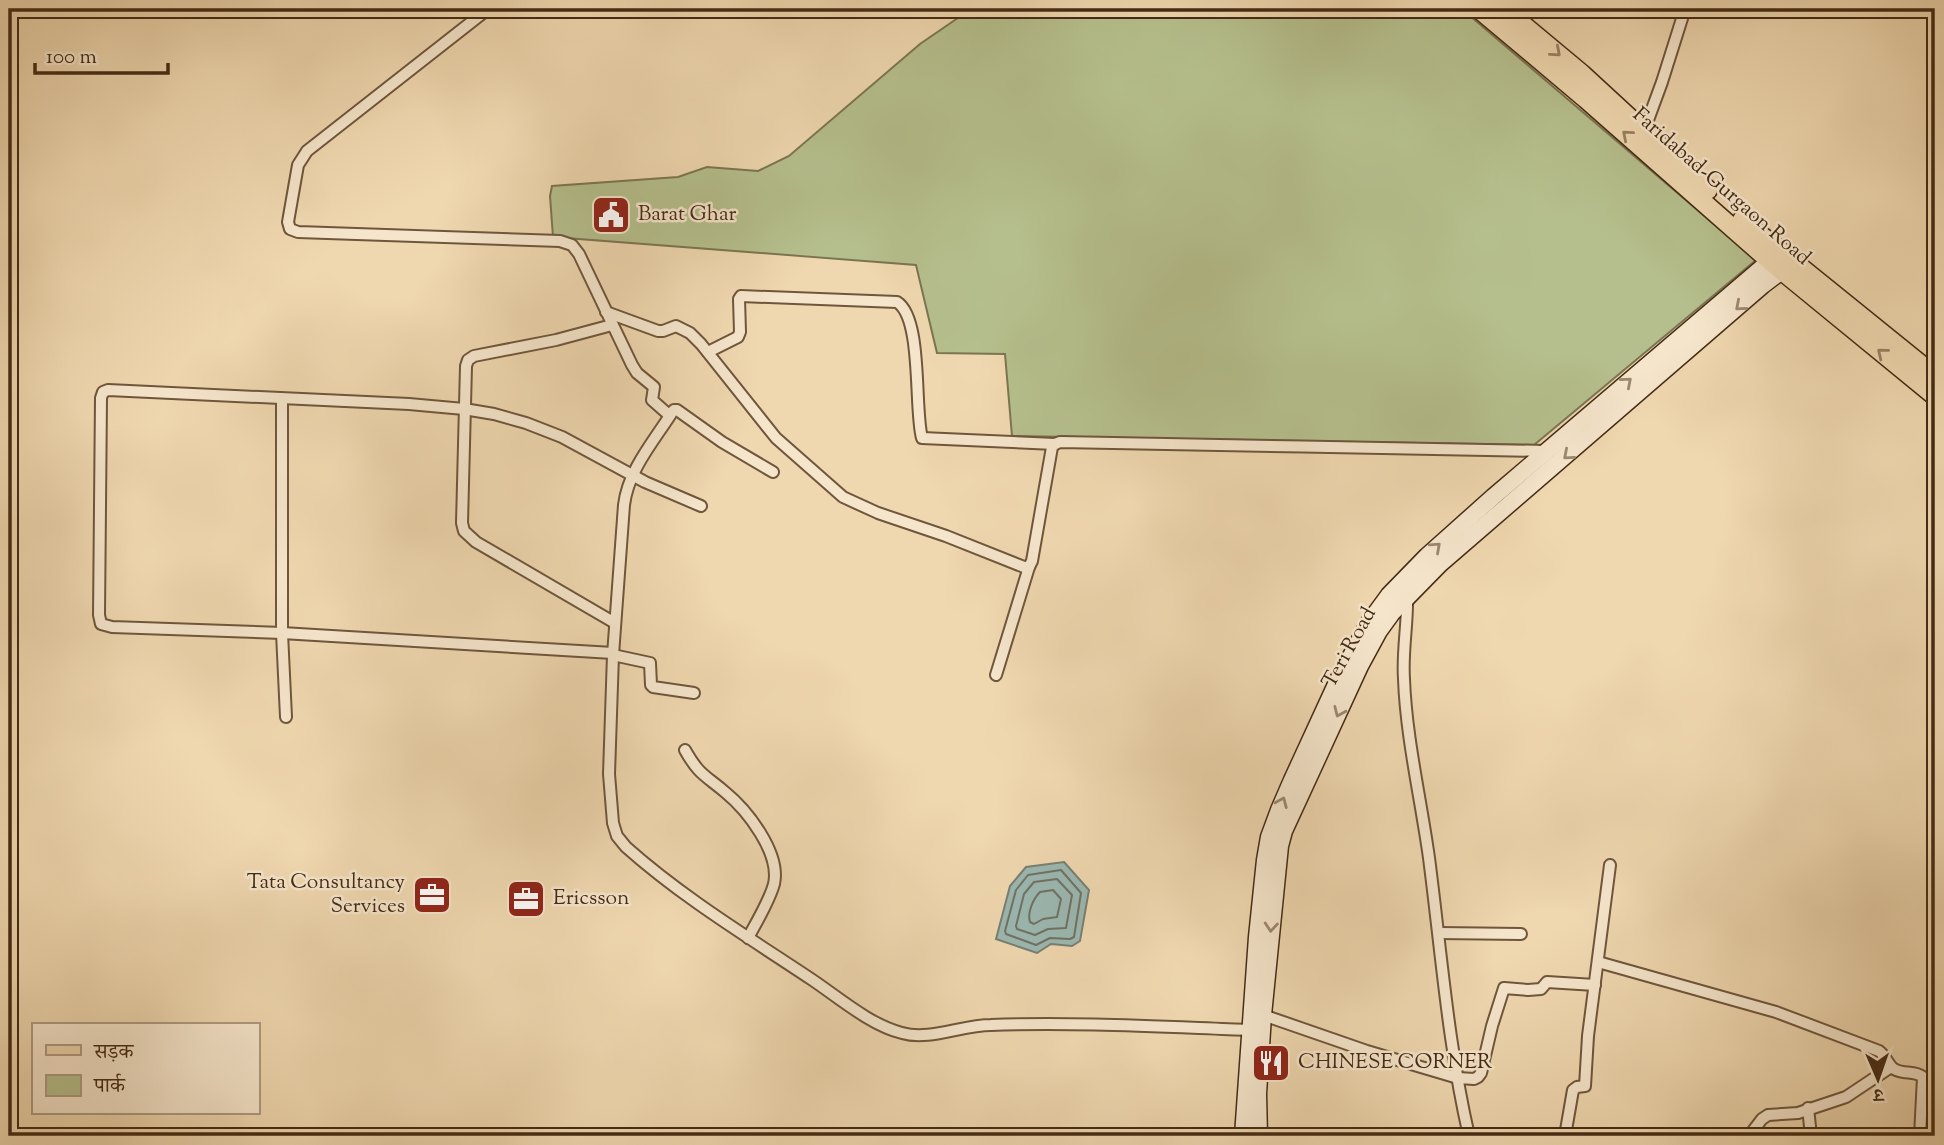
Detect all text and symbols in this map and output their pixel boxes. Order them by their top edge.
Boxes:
scale bar [35,32,168,76]
text: 100 m [46,43,97,73]
one-way arrow [1548,44,1561,56]
street label: Faridabad-Gurgaon Road [1625,101,1817,273]
one-way arrow [1622,131,1635,143]
public building icon: Barat Ghar [590,194,632,236]
place label: Barat Ghar [638,200,737,230]
one-way arrow [1735,298,1748,310]
one-way arrow [1878,349,1891,361]
one-way arrow [1619,378,1632,391]
one-way arrow [1563,447,1576,459]
one-way arrow [1428,543,1441,555]
street label: Teri Road [1315,602,1385,694]
one-way arrow [1333,705,1347,717]
one-way arrow [1274,797,1288,809]
place label: Tata Consultancy Services [247,868,406,922]
office icon: Tata Consultancy Services [411,874,453,916]
office icon: Ericsson [505,878,547,920]
place label: Ericsson [553,884,629,914]
one-way arrow [1264,921,1279,932]
legend [32,1023,259,1114]
text: सड़क [93,1038,134,1068]
restaurant icon: CHINESE CORNER [1250,1042,1292,1084]
north arrow [1842,1044,1912,1114]
place label: CHINESE CORNER [1298,1048,1492,1078]
text: पार्क [93,1072,126,1102]
text: उ [1872,1080,1886,1107]

